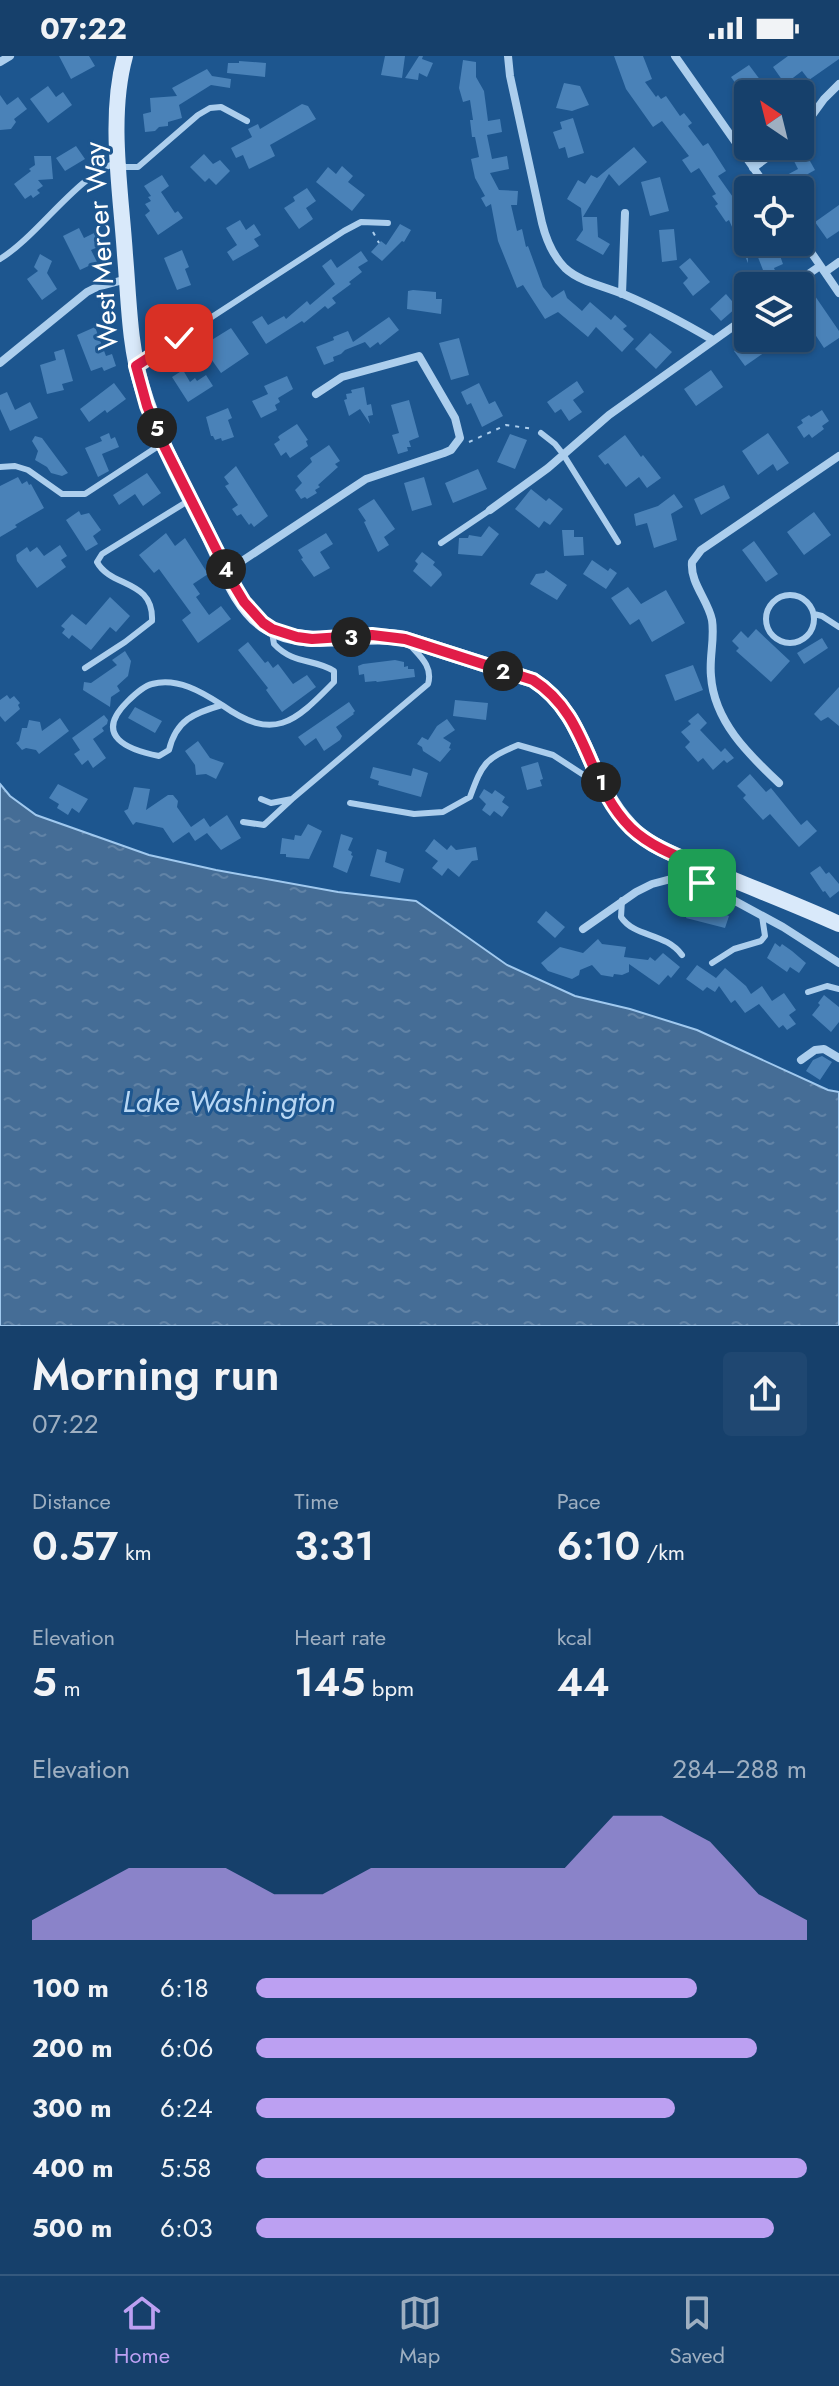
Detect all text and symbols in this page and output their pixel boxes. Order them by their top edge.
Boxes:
text: 07:22 [40,7,127,50]
north arrow [734,80,814,160]
map controls [734,80,814,352]
street label: West Mercer Way [73,140,129,352]
button: locate [734,176,814,256]
button: layers [734,272,814,352]
pin [145,304,213,372]
icon: check [157,316,201,360]
pin: 5 [137,408,177,448]
text: 5 [150,412,164,444]
pin: 4 [206,549,246,589]
text: 4 [218,553,234,585]
pin: 3 [331,617,371,657]
text: 3 [344,621,358,653]
pin: 2 [483,651,523,691]
text: 2 [496,655,510,687]
pin: 1 [581,762,621,802]
text: 1 [595,766,607,798]
pin [668,849,736,917]
icon: arrive [680,861,724,905]
water label: Lake Washington [122,1080,336,1123]
text: Morning run [32,1343,280,1407]
button: share [723,1352,807,1436]
text: 07:22 [32,1405,99,1443]
text: Distance [32,1485,111,1517]
text: Time [294,1485,339,1517]
text: Pace [557,1485,600,1517]
text: 0.57 [32,1517,118,1575]
text: 3:31 [294,1517,374,1575]
text: 6:10 [557,1517,640,1575]
text: km [118,1536,152,1568]
text: /km [640,1536,685,1568]
text: Elevation [32,1621,115,1653]
text: Heart rate [294,1621,386,1653]
text: kcal [557,1621,592,1653]
text: 5 [32,1653,57,1711]
text: 145 [294,1653,365,1711]
text: 44 [557,1653,610,1711]
text: m [57,1672,81,1704]
text: bpm [365,1672,414,1704]
text: Elevation [32,1750,130,1788]
text: 284–288 m [672,1750,807,1788]
text: 100 m [32,1969,109,2007]
text: 6:18 [160,1969,209,2007]
text: 200 m [32,2029,113,2067]
text: 6:06 [160,2029,213,2067]
text: 300 m [32,2089,112,2127]
text: 6:24 [160,2089,213,2127]
text: 400 m [32,2149,114,2187]
text: 5:58 [160,2149,211,2187]
text: 500 m [32,2209,112,2247]
text: 6:03 [160,2209,213,2247]
tab: Home [114,2291,170,2371]
tab: Map [398,2291,442,2371]
tab: Saved [669,2291,725,2371]

